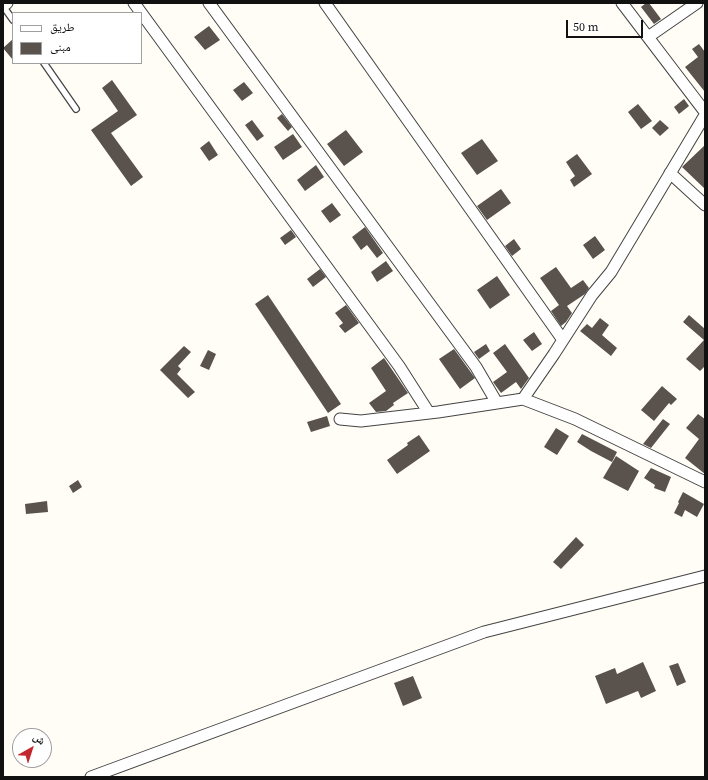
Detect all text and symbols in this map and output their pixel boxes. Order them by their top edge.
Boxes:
legend [12,12,142,64]
scale bar [568,12,645,38]
text: طريق [50,19,75,35]
text: 50 m [573,19,599,35]
text: مبنى [50,39,71,55]
north arrow [12,728,52,768]
text: ش [30,730,48,749]

